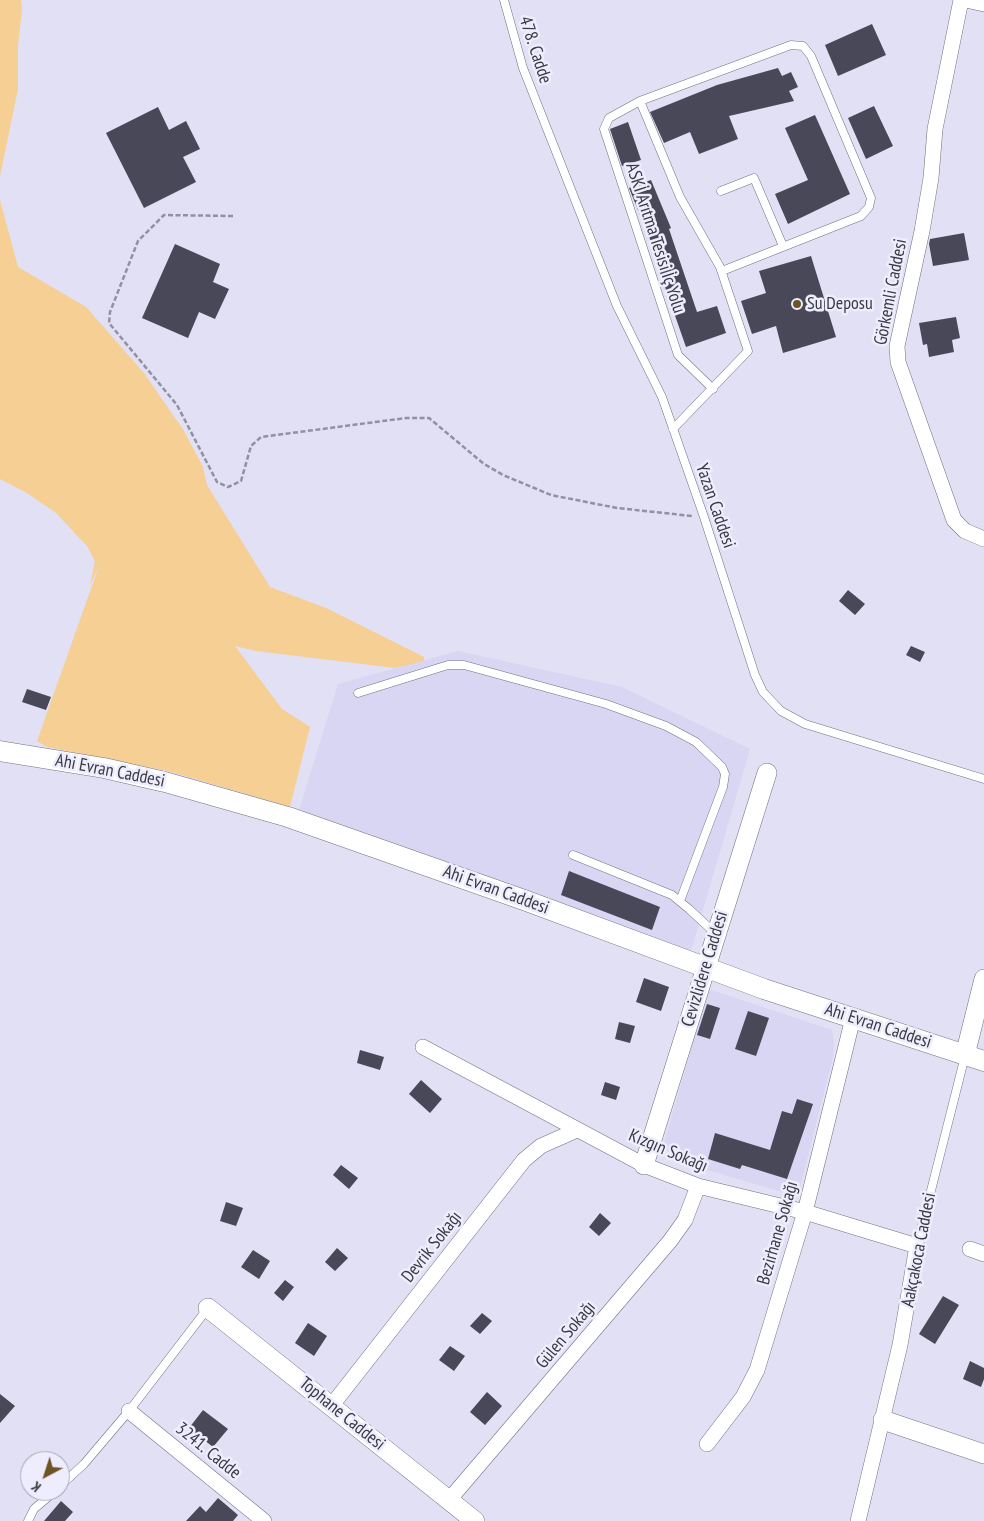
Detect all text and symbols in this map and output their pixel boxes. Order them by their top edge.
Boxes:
street label: 478. Cadde [514,14,556,86]
street label: ASKİ Arıtma Tesisi İç Yolu [621,160,689,316]
street label: Görkemli Caddesi [870,237,912,347]
place label: Su Deposu [807,293,873,315]
marker: Su Deposu [791,298,803,310]
street label: Yazan Caddesi [690,461,740,551]
street label: Ahi Evran Caddesi [53,750,167,792]
street label: Ahi Evran Caddesi [440,861,552,919]
street label: Cevizlidere Caddesi [677,908,733,1030]
street label: Ahi Evran Caddesi [822,999,934,1053]
street label: Kızgın Sokağı [625,1125,711,1177]
street label: Bezirhane Sokağı [753,1179,803,1287]
street label: Aakçakoca Caddesi [897,1191,941,1309]
street label: Devrik Sokağı [397,1207,467,1287]
street label: Gülen Sokağı [532,1297,600,1373]
street label: Tophane Caddesi [295,1373,389,1455]
street label: 3241. Cadde [171,1418,245,1484]
north arrow [20,1451,70,1501]
text: K [27,1477,45,1496]

